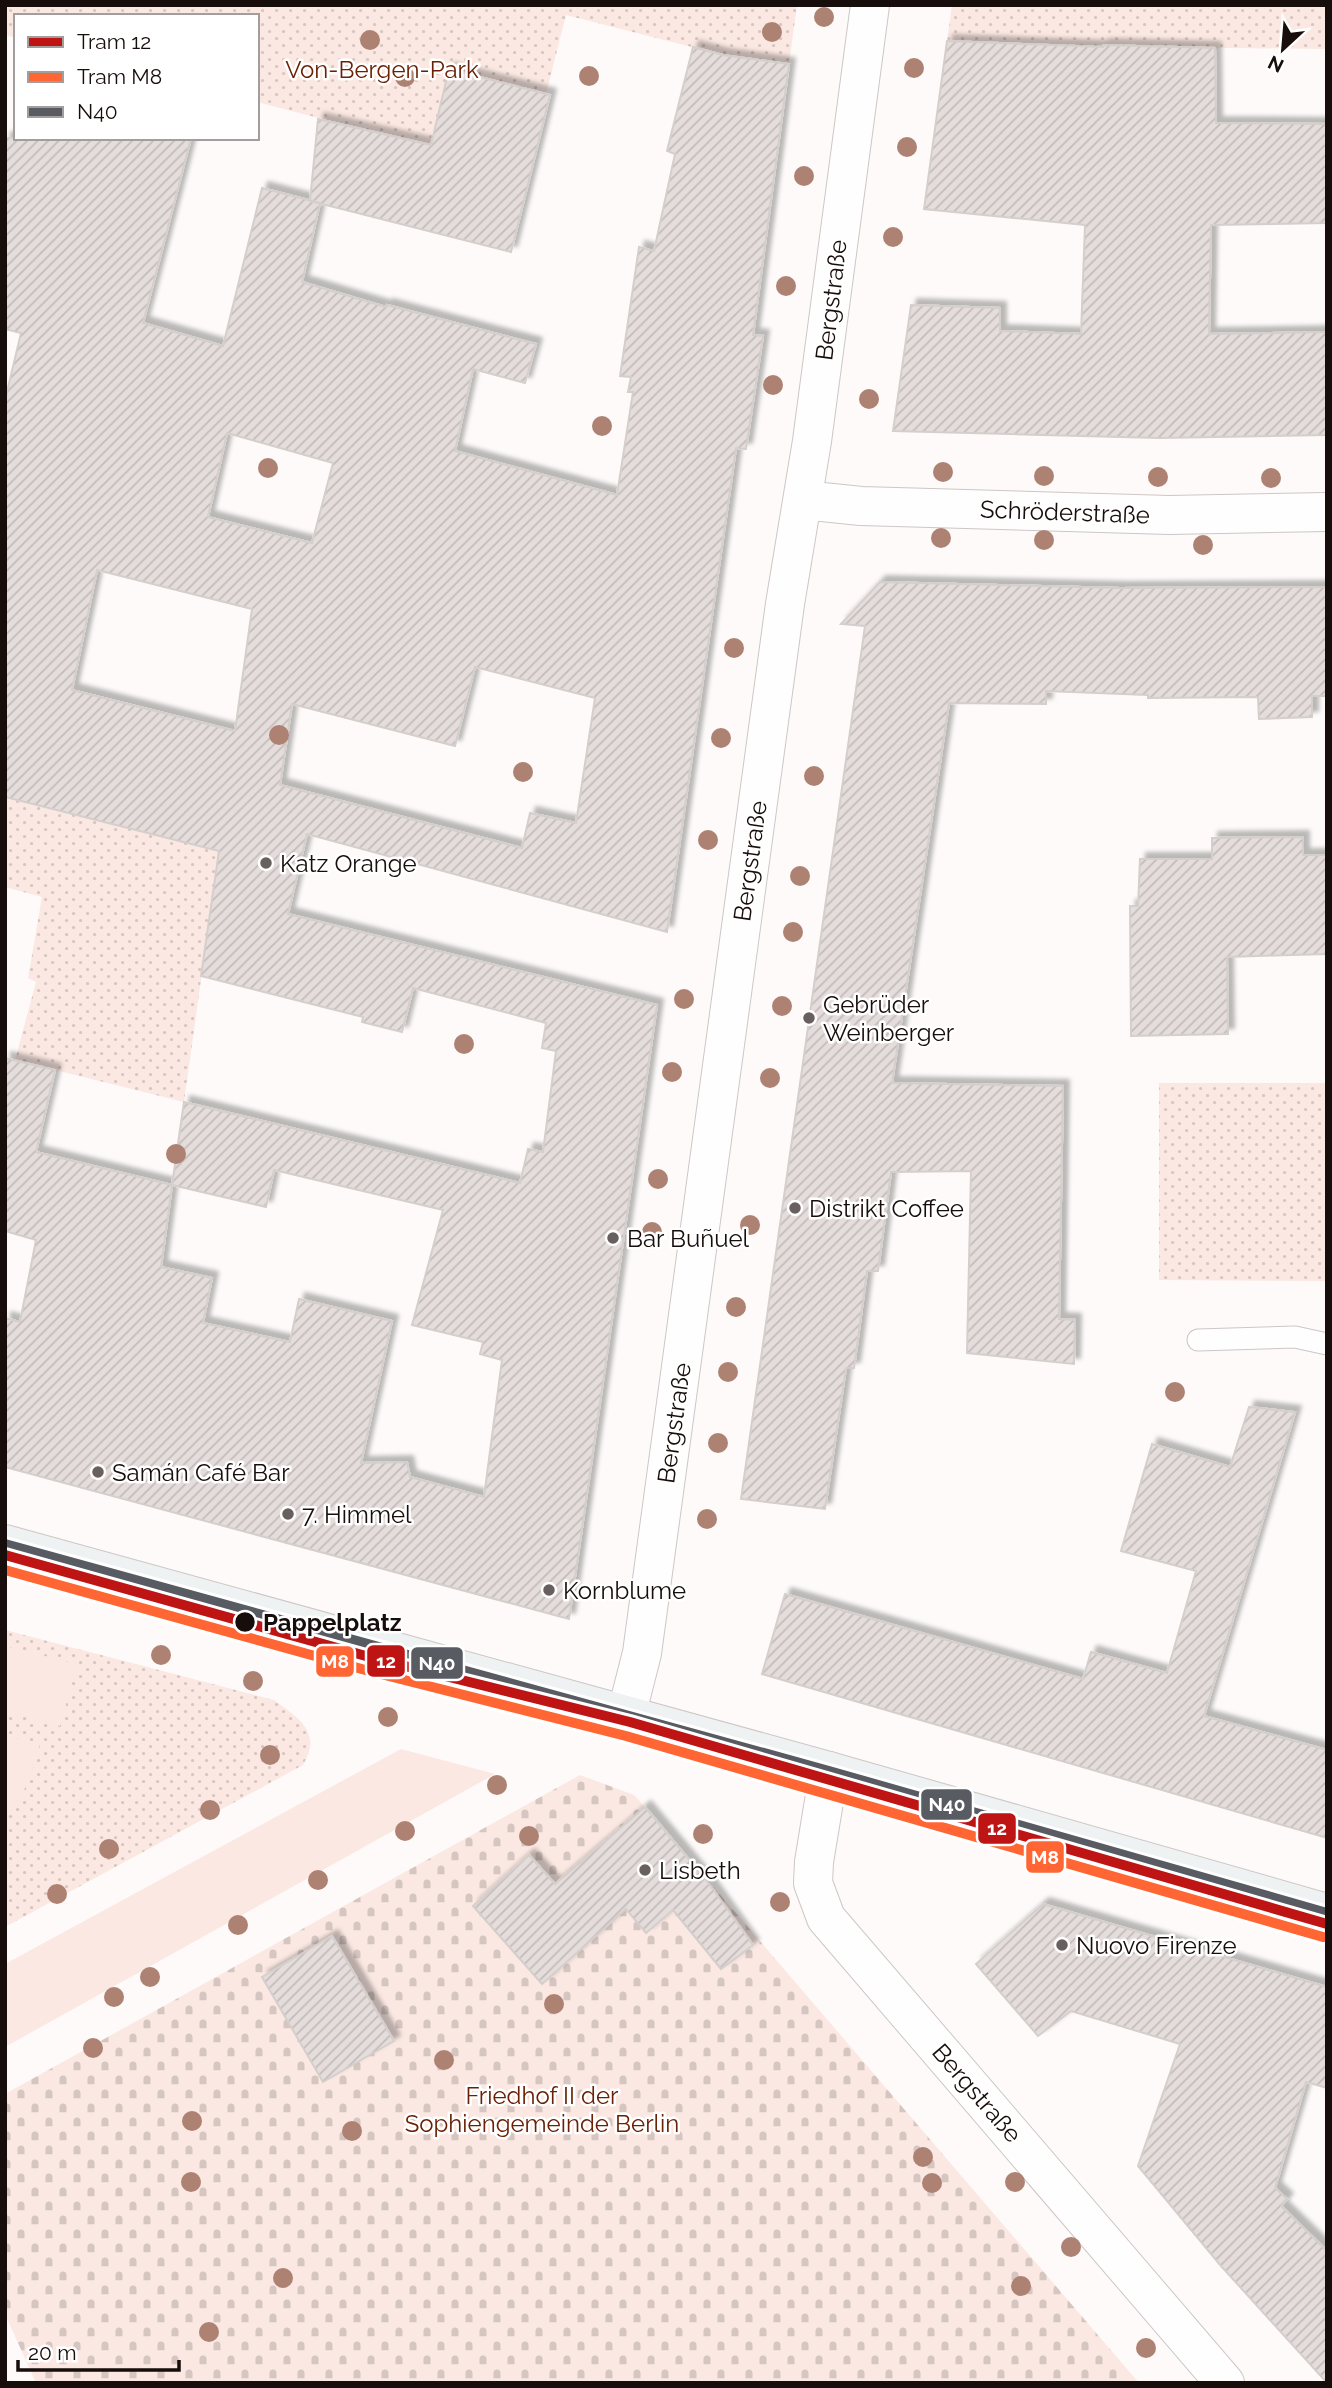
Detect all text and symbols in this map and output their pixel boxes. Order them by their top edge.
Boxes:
legend [14,14,259,140]
north arrow [1248,14,1318,84]
text: Tram 12 [77,29,151,54]
text: N [1264,51,1287,77]
park label: Von-Bergen-Park [285,55,479,84]
text: Tram M8 [77,64,162,89]
text: N40 [77,99,118,124]
street label: Bergstraße [809,238,853,362]
street label: Schröderstraße [980,495,1150,529]
street label: Bergstraße [727,799,773,923]
place label: Katz Orange [280,849,417,878]
marker: Katz Orange [258,855,274,871]
place label: Gebrüder Weinberger [823,990,955,1047]
marker: Gebrüder Weinberger [801,1010,817,1026]
place label: Distrikt Coffee [809,1194,964,1223]
marker: Distrikt Coffee [787,1200,803,1216]
place label: Bar Buñuel [627,1224,750,1253]
marker: Bar Buñuel [605,1230,621,1246]
street label: Bergstraße [651,1361,697,1485]
place label: Samán Café Bar [112,1458,290,1487]
marker: Samán Café Bar [90,1464,106,1480]
place label: 7. Himmel [302,1500,412,1529]
marker: 7. Himmel [280,1506,296,1522]
place label: Kornblume [563,1576,686,1605]
marker: Kornblume [541,1582,557,1598]
place label: Pappelplatz [263,1608,402,1637]
marker: Pappelplatz [233,1610,257,1634]
line badge: 12 [366,1644,406,1678]
line badge: M8 [315,1645,355,1678]
line badge: N40 [410,1646,464,1680]
text: M8 [321,1650,349,1672]
text: 12 [376,1650,396,1672]
text: N40 [418,1652,456,1674]
line badge: N40 [920,1788,973,1821]
text: N40 [928,1793,966,1815]
line badge: 12 [977,1812,1017,1845]
text: 12 [987,1817,1007,1839]
line badge: M8 [1025,1840,1065,1874]
text: M8 [1031,1846,1059,1868]
place label: Lisbeth [659,1856,741,1885]
marker: Lisbeth [637,1862,653,1878]
place label: Nuovo Firenze [1076,1931,1237,1960]
marker: Nuovo Firenze [1054,1937,1070,1953]
street label: Bergstraße [926,2038,1028,2148]
park label: Friedhof II der Sophiengemeinde Berlin [405,2081,679,2138]
scale bar [18,2328,178,2372]
text: 20 m [28,2340,76,2365]

